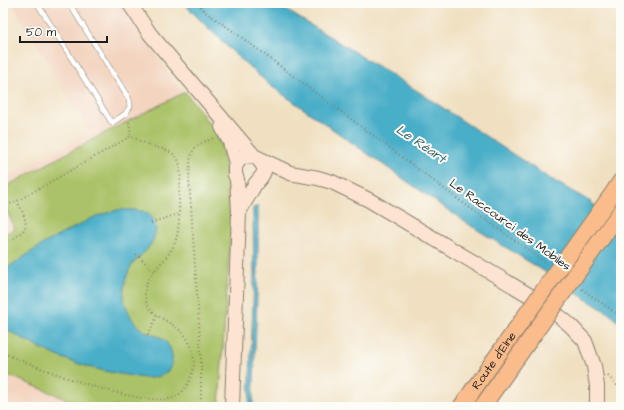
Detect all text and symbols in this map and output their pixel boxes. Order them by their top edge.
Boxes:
scale bar [20,18,107,44]
text: 50 m [26,24,57,41]
water label: Le Réart [393,121,451,168]
street label: Le Raccourci des Mobiles [446,175,574,275]
street label: Route d'Elne [468,328,521,393]

